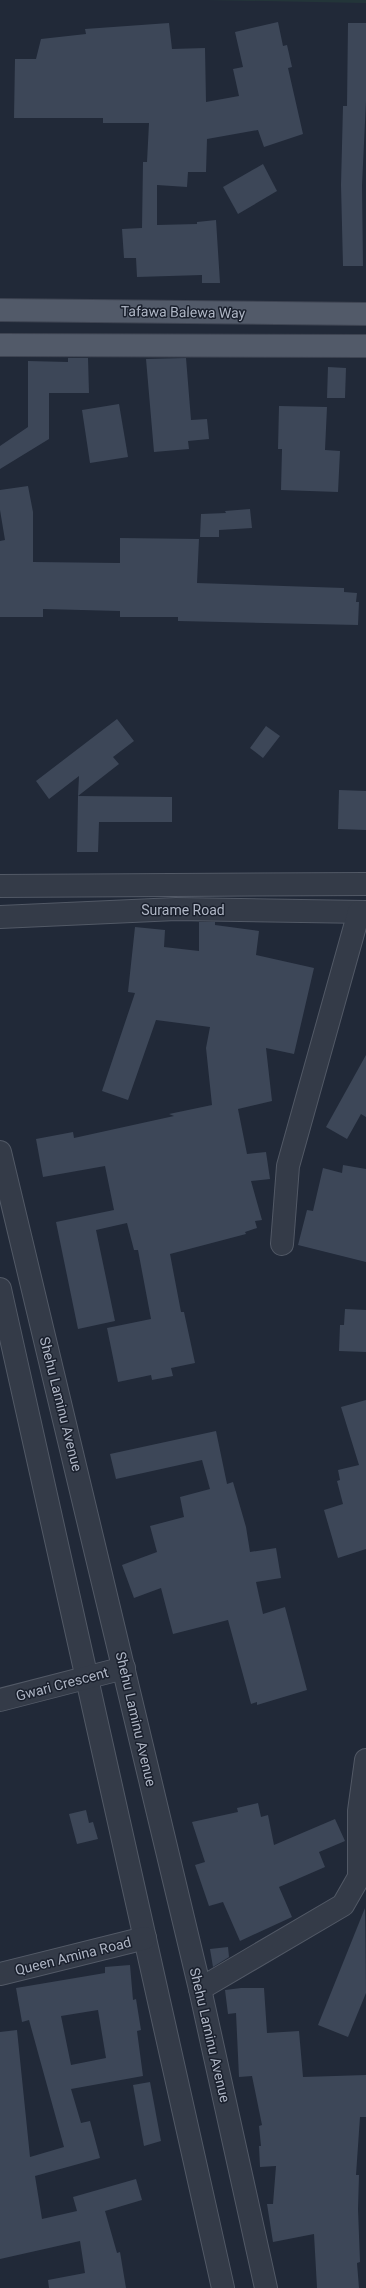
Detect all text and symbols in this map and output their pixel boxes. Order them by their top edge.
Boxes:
street label: Tafawa Balewa Way [121,303,246,321]
street label: Surame Road [141,902,225,918]
street label: Shehu Laminu Avenue [37,1335,85,1473]
street label: Shehu Laminu Avenue [113,1650,159,1788]
street label: Gwari Crescent [14,1664,110,1704]
street label: Queen Amina Road [13,1934,133,1978]
street label: Shehu Laminu Avenue [187,1966,233,2104]

